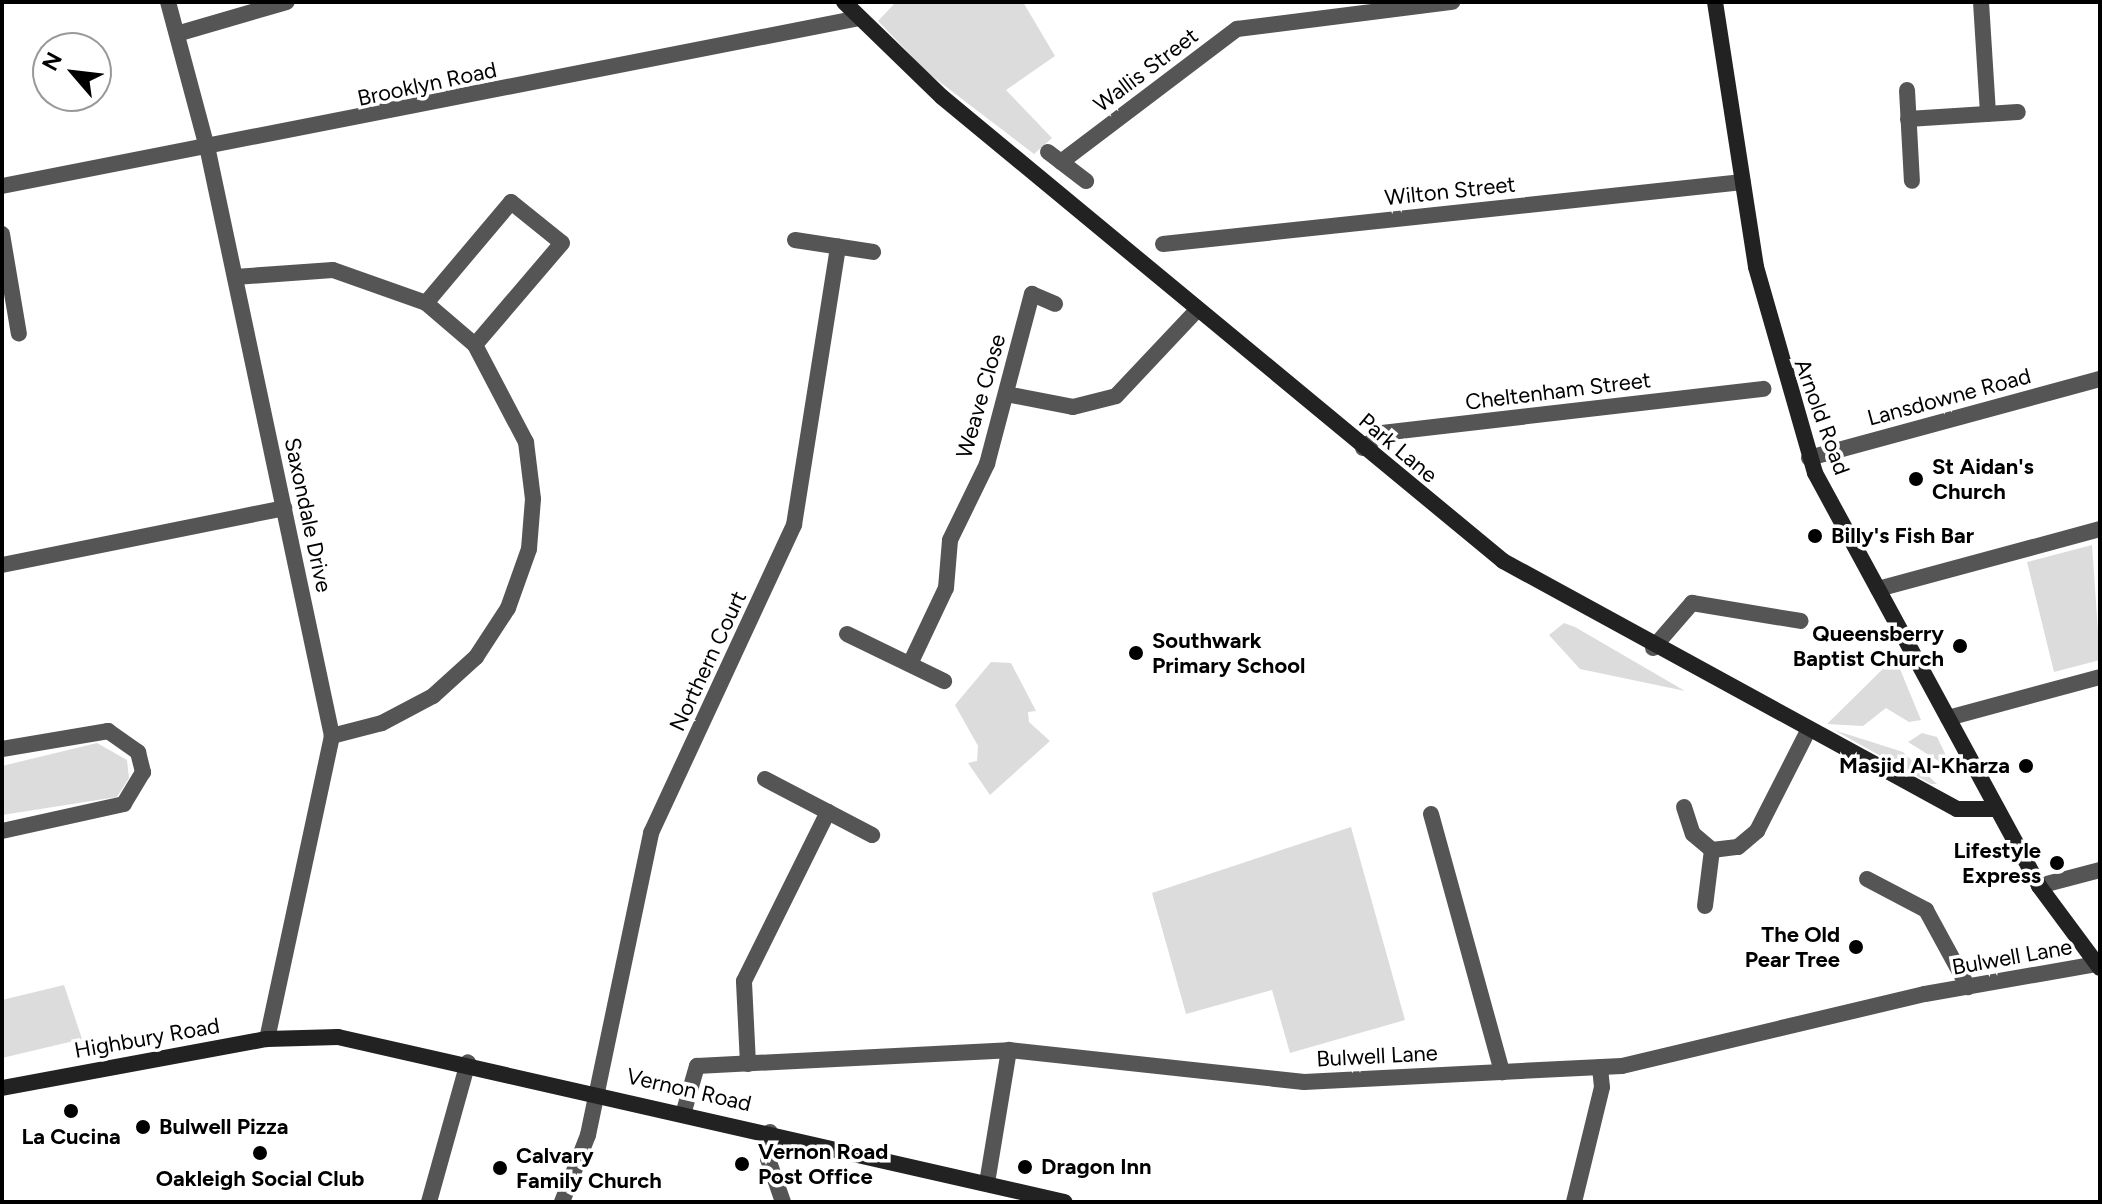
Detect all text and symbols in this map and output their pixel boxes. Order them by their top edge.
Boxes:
street label: Wallis Street [1089,22,1203,118]
north arrow [32,32,112,112]
text: N [36,48,68,75]
street label: Brooklyn Road [355,56,499,112]
street label: Wilton Street [1383,171,1517,211]
street label: Weave Close [951,331,1011,461]
street label: Arnold Road [1789,356,1855,478]
street label: Lansdowne Road [1864,362,2034,432]
street label: Cheltenham Street [1464,367,1652,415]
street label: Park Lane [1353,408,1443,488]
street label: Saxondale Drive [279,435,337,595]
place label: St Aidan's Church [1932,453,2034,504]
marker: St Aidan's Church [1907,470,1925,488]
place label: Billy's Fish Bar [1831,523,1974,549]
marker: Billy's Fish Bar [1806,527,1824,545]
street label: Northern Court [664,587,752,735]
place label: Queensberry Baptist Church [1793,620,1944,672]
place label: Southwark Primary School [1152,627,1305,678]
marker: Queensberry Baptist Church [1951,637,1969,655]
marker: Southwark Primary School [1127,644,1145,662]
place label: Masjid Al-Kharza [1839,753,2010,779]
marker: Masjid Al-Kharza [2017,757,2035,775]
place label: Lifestyle Express [1953,837,2041,888]
marker: Lifestyle Express [2048,854,2066,872]
place label: The Old Pear Tree [1745,921,1840,972]
street label: Bulwell Lane [1950,933,2074,981]
marker: The Old Pear Tree [1847,938,1865,956]
street label: Highbury Road [72,1012,222,1064]
street label: Bulwell Lane [1316,1040,1438,1072]
street label: Vernon Road [624,1063,754,1117]
marker: La Cucina [62,1102,80,1120]
place label: Bulwell Pizza [159,1114,288,1140]
marker: Bulwell Pizza [134,1118,152,1136]
place label: La Cucina [21,1124,121,1150]
place label: Vernon Road Post Office [758,1138,888,1190]
place label: Calvary Family Church [516,1142,662,1194]
marker: Oakleigh Social Club [251,1144,269,1162]
place label: Dragon Inn [1041,1154,1152,1180]
marker: Vernon Road Post Office [733,1155,751,1173]
marker: Dragon Inn [1016,1158,1034,1176]
marker: Calvary Family Church [491,1159,509,1177]
place label: Oakleigh Social Club [156,1166,364,1192]

